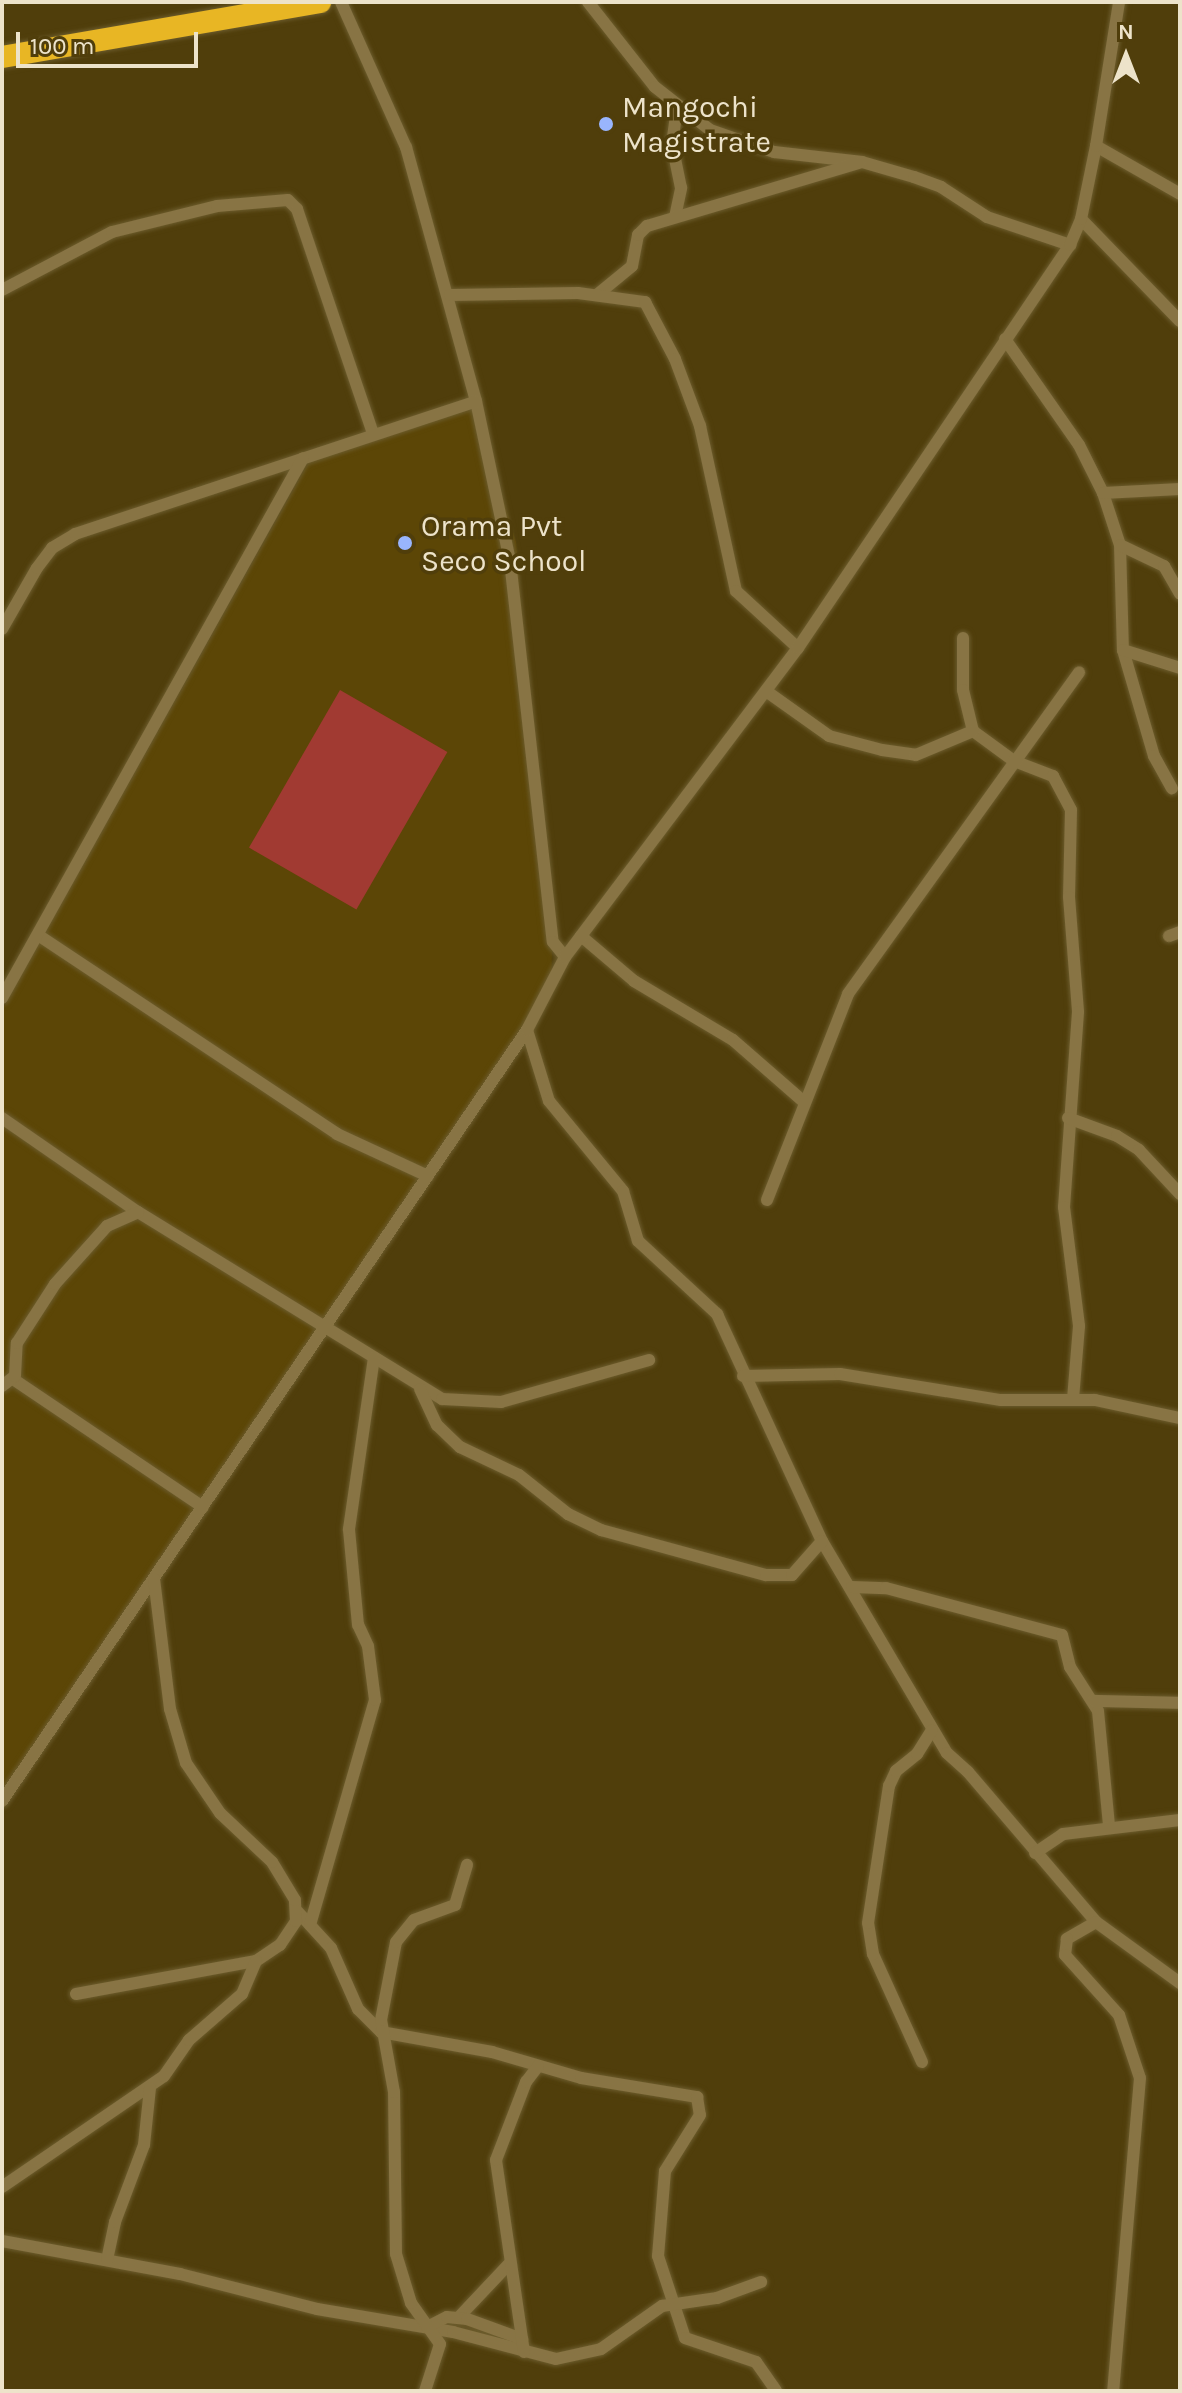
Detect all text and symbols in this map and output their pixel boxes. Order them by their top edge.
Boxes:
scale bar [20,16,202,66]
north arrow [1086,16,1166,96]
text: N [1118,19,1134,45]
text: 100 m [30,32,95,60]
place label: Mangochi Magistrate [622,89,771,160]
marker: Mangochi Magistrate [597,115,615,133]
place label: Orama Pvt Seco School [421,508,586,578]
marker: Orama Pvt Seco School [396,534,414,552]

